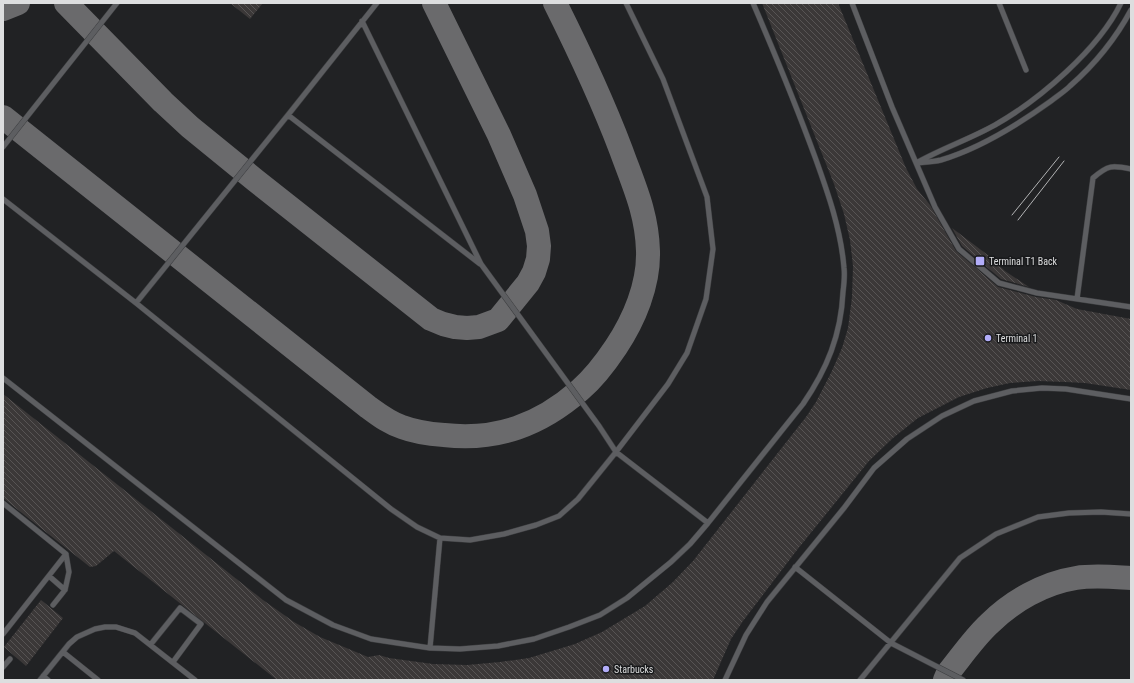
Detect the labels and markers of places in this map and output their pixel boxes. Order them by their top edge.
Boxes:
marker: Terminal T1 Back [974,255,986,267]
place label: Terminal T1 Back [989,256,1058,267]
marker: Terminal 1 [983,333,993,343]
place label: Terminal 1 [996,333,1037,344]
marker: Starbucks [601,664,611,674]
place label: Starbucks [614,664,654,675]

